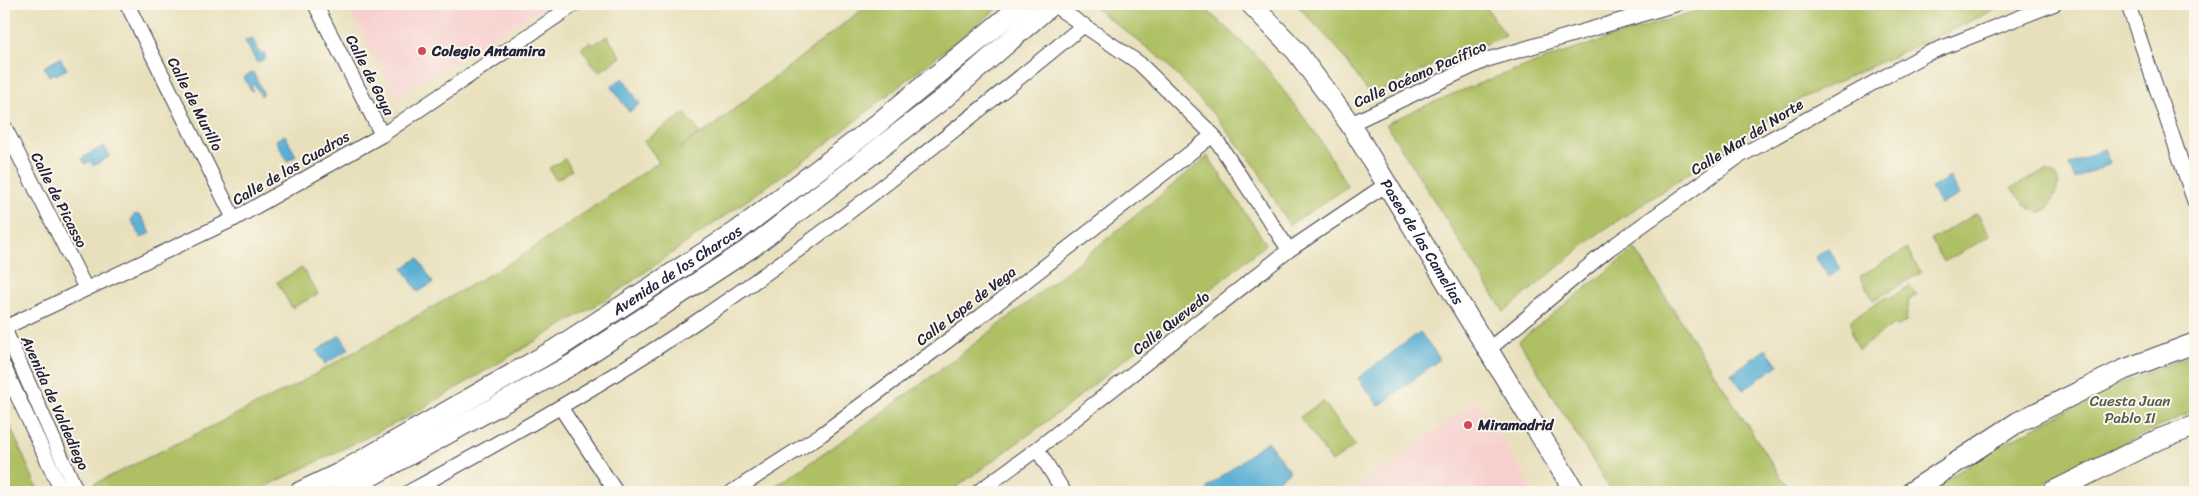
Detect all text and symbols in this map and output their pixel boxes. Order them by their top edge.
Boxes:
street label: Calle de Goya [338,30,402,121]
street label: Calle Océano Pacífico [1349,33,1491,115]
place label: Colegio Antamira [431,38,546,64]
marker: Colegio Antamira [416,45,428,57]
street label: Calle de Murillo [160,52,230,156]
street label: Calle Mar del Norte [1685,92,1809,182]
street label: Calle de los Cuadros [227,124,355,212]
street label: Calle de Picasso [24,147,95,253]
street label: Paseo de las Camelias [1373,174,1471,310]
street label: Avenida de los Charcos [606,218,748,323]
street label: Calle Lope de Vega [910,259,1022,353]
street label: Calle Quevedo [1127,284,1216,362]
street label: Avenida de Valdediego [13,330,97,475]
park label: Cuesta Juan Pablo II [2090,388,2170,431]
place label: Miramadrid [1477,412,1554,438]
marker: Miramadrid [1462,419,1474,431]

